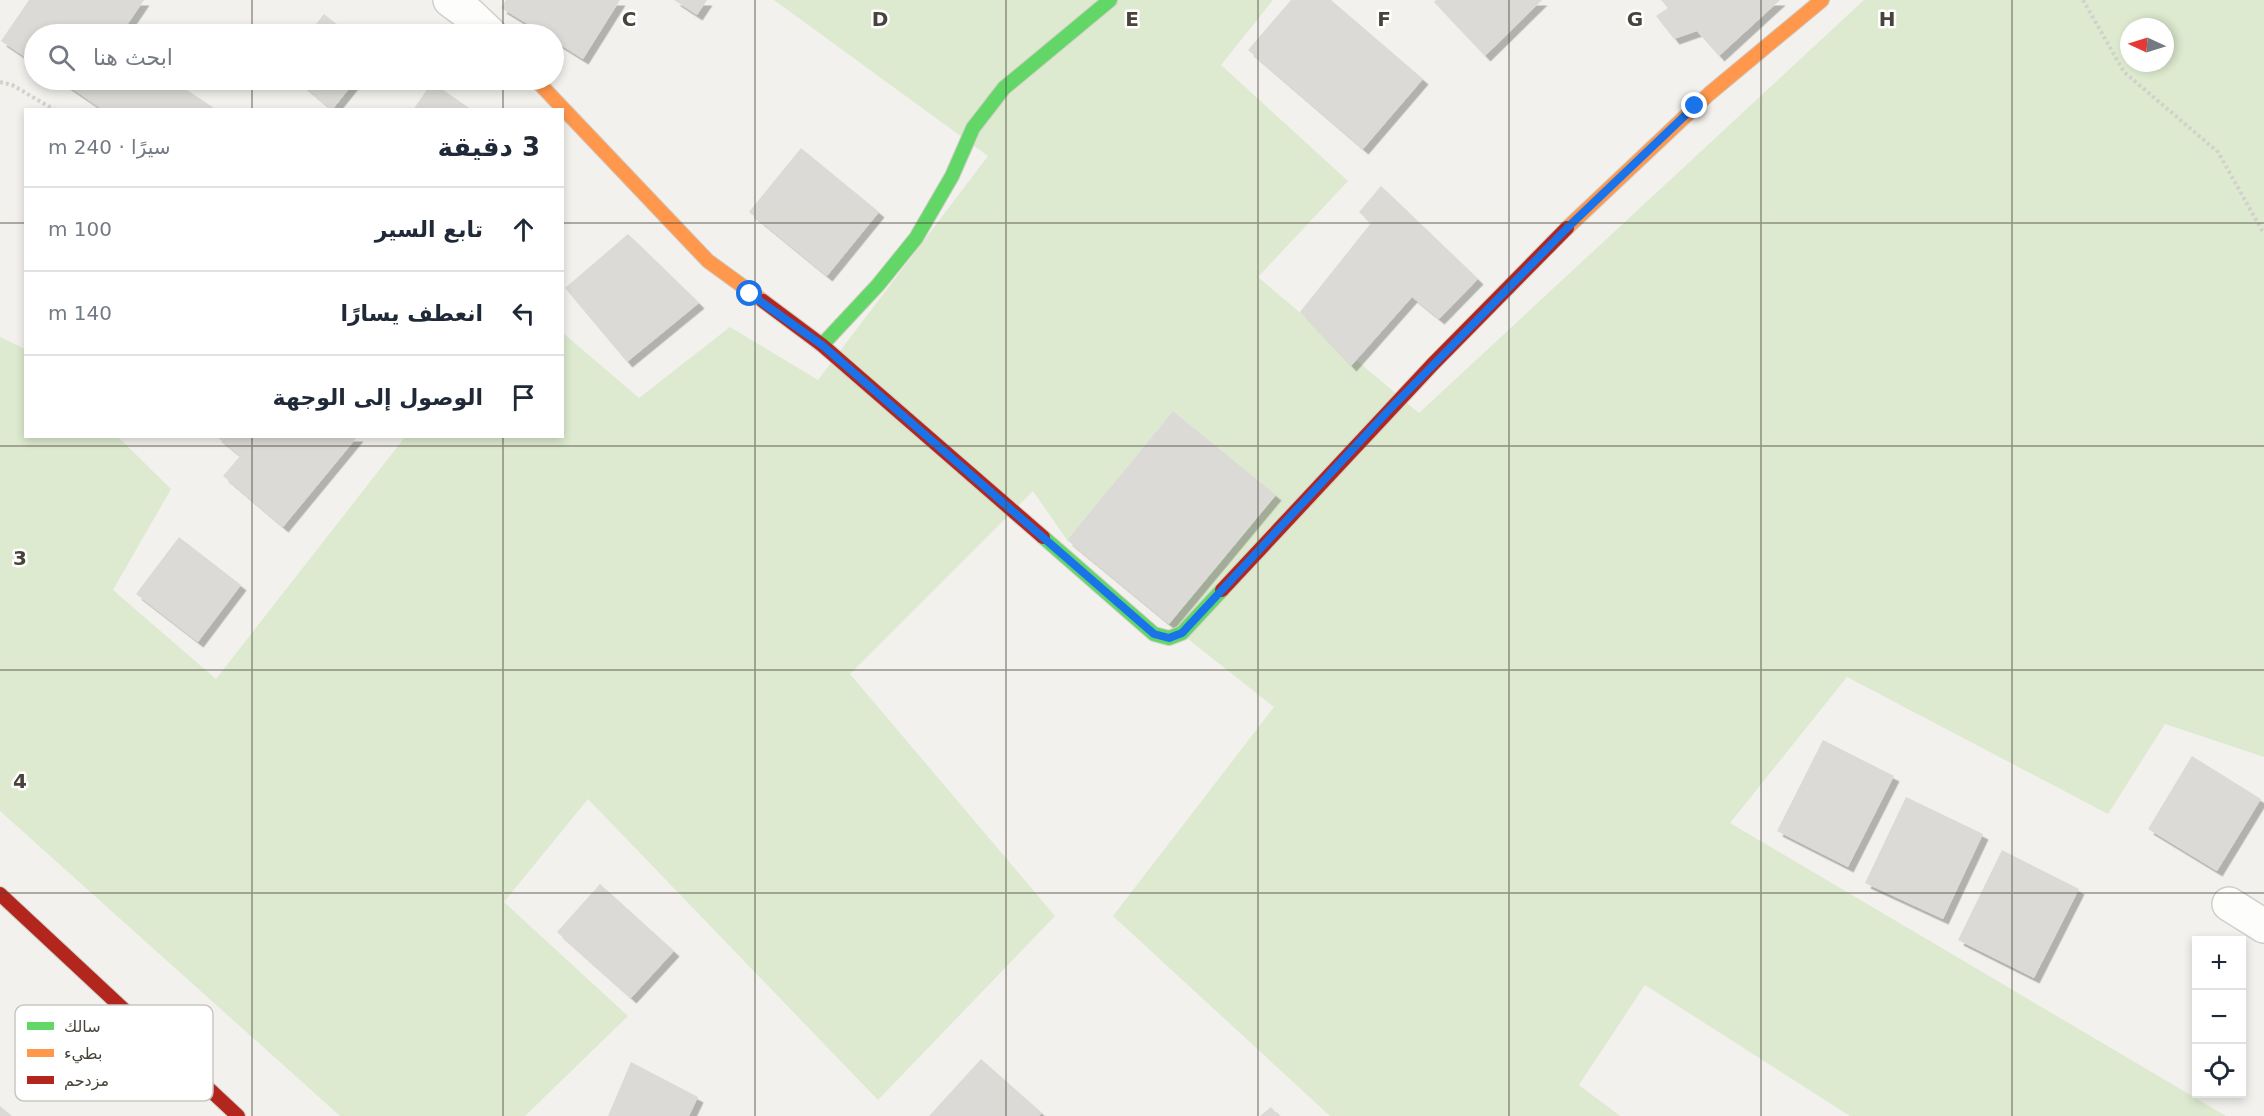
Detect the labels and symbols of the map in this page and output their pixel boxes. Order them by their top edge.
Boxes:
text: C [622,7,636,31]
text: D [872,7,888,31]
text: E [1125,7,1139,31]
text: F [1377,7,1391,31]
text: G [1627,7,1643,31]
text: H [1879,7,1895,31]
north arrow [2120,18,2174,72]
route end [1681,92,1707,118]
route start [736,280,762,306]
text: 3 [13,546,27,570]
text: 4 [13,769,27,793]
legend [15,1005,213,1101]
text: سالك [64,1017,101,1036]
text: بطيء [64,1044,102,1064]
text: مزدحم [64,1071,109,1091]

